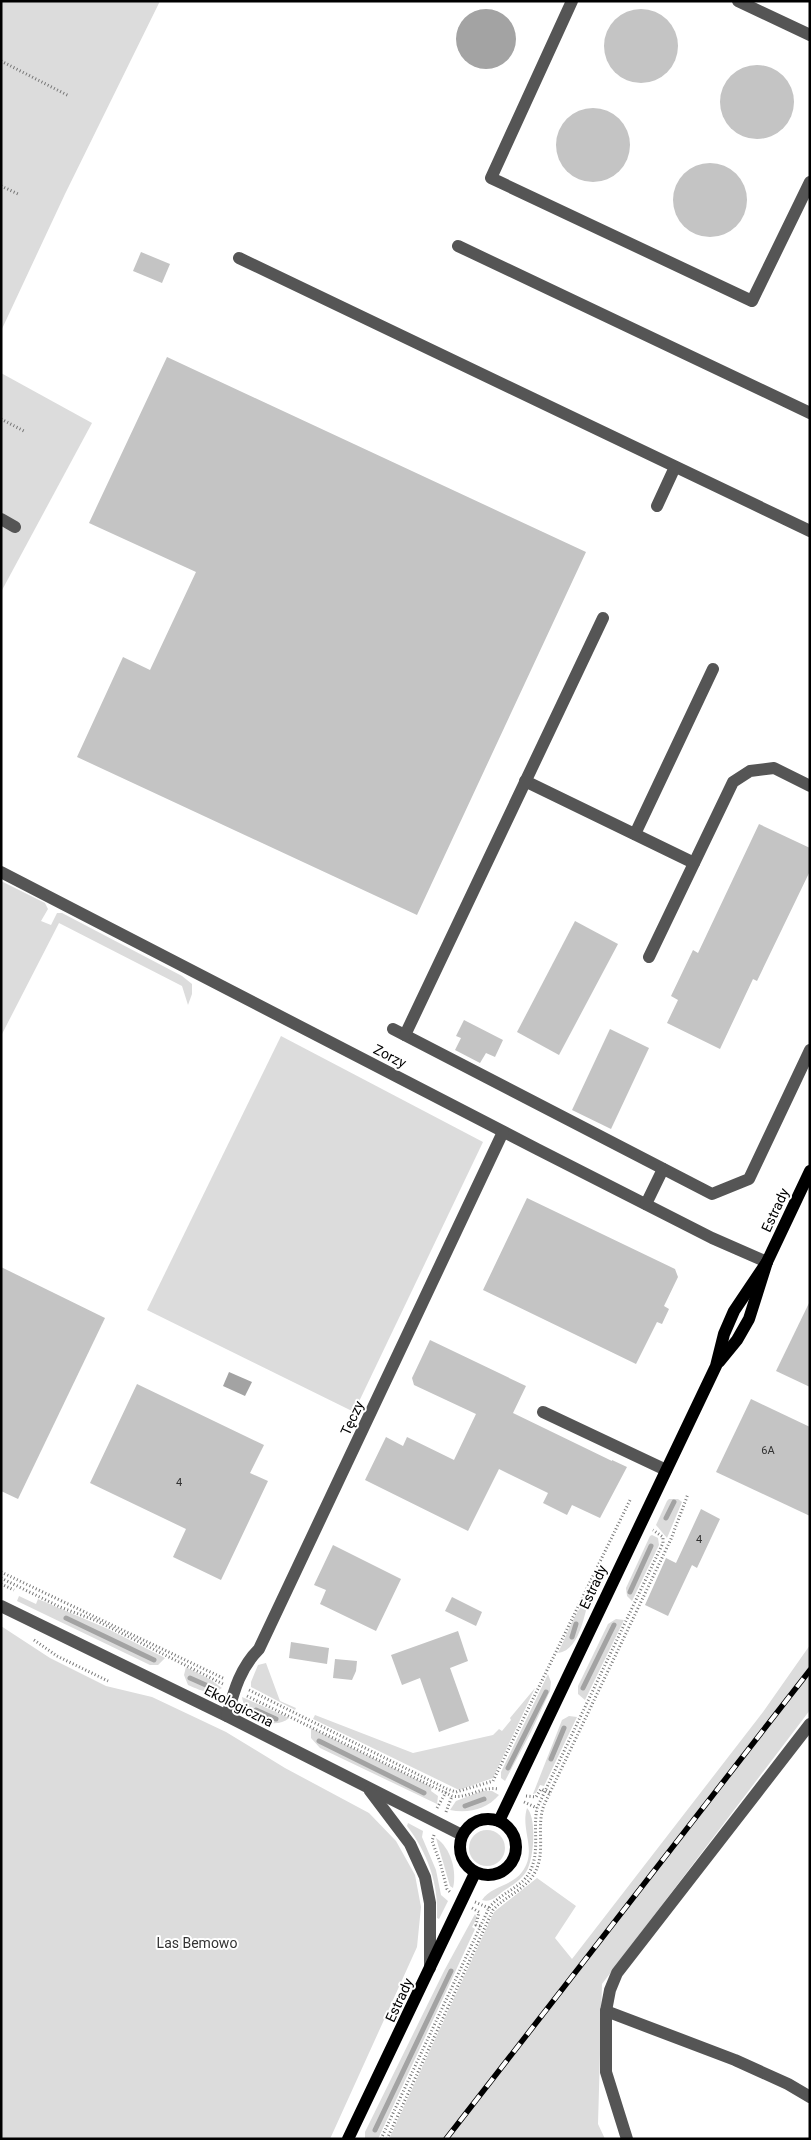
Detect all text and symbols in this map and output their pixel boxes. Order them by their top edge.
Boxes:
street label: Zorzy [371,1041,409,1071]
street label: Estrady [758,1185,792,1234]
street label: Tęczy [337,1398,367,1438]
house number: 6A [761,1444,776,1457]
house number: 4 [176,1476,182,1489]
house number: 4 [696,1533,702,1546]
street label: Estrady [576,1562,610,1611]
street label: Ekologiczna [202,1682,276,1730]
park label: Las Bemowo [157,1935,237,1951]
street label: Estrady [382,1975,416,2024]

